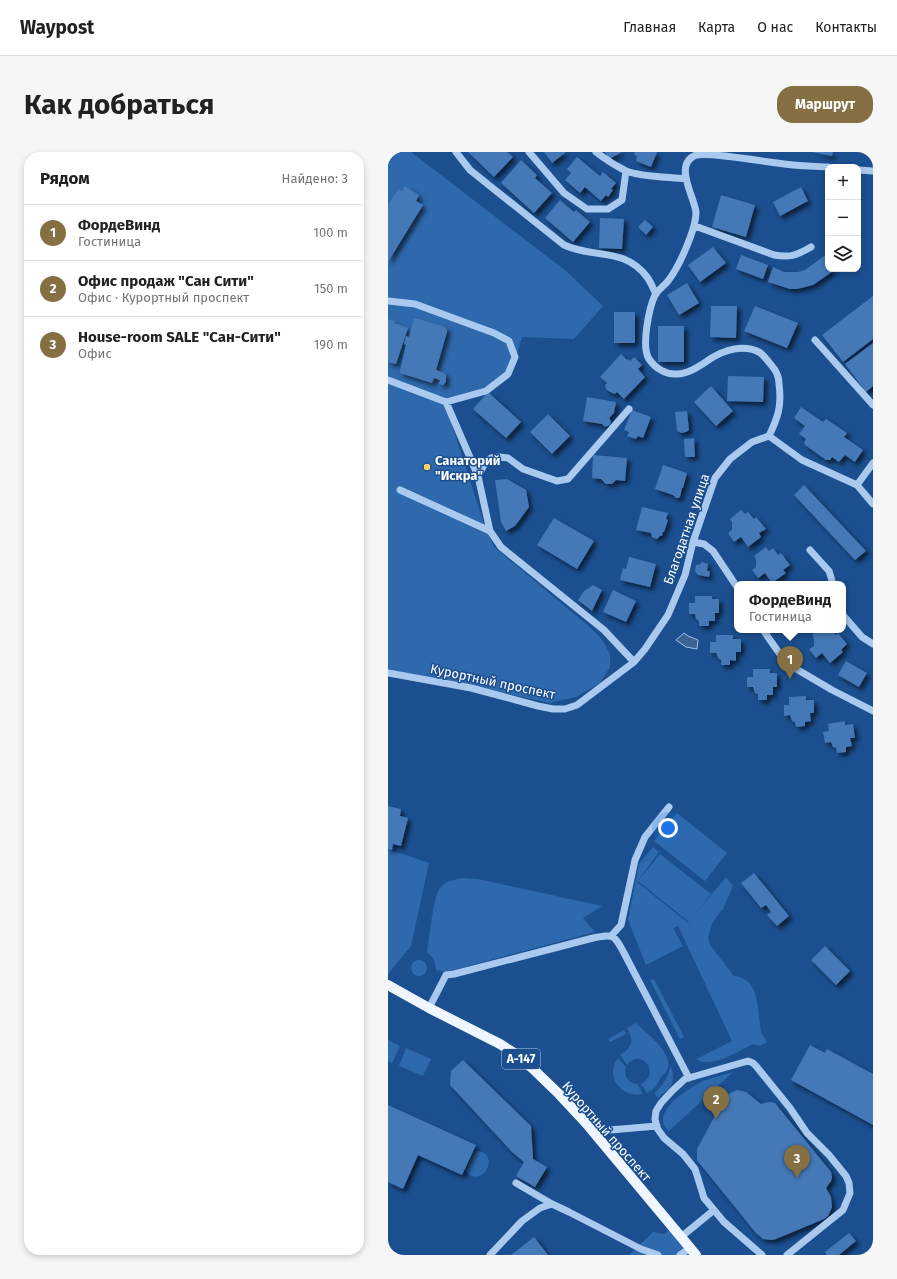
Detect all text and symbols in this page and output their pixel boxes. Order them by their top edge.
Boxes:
text: Waypost [20,16,94,39]
text: Главная [623,19,676,36]
text: Карта [698,19,735,36]
text: О нас [757,19,793,36]
text: Контакты [815,19,877,36]
button: Маршрут [777,86,873,123]
text: Как добраться [24,88,214,121]
map controls [825,164,861,272]
button: + [825,164,861,200]
text: Рядом [40,168,90,189]
text: Найдено: 3 [282,171,348,186]
button: − [825,200,861,236]
text: ФордеВинд [78,216,160,234]
text: 1 [50,225,56,240]
text: 100 m [313,225,348,240]
text: Гостиница [78,234,141,249]
button: layers [825,236,861,272]
text: Офис продаж "Сан Сити" [78,272,254,290]
text: 2 [50,281,56,296]
text: 150 m [314,281,348,296]
text: Офис · Курортный проспект [78,290,249,305]
text: House-room SALE "Сан-Сити" [78,328,281,346]
text: 3 [50,337,56,352]
text: 190 m [314,337,348,352]
text: Офис [78,346,112,361]
place label: Санаторий "Искра" [435,453,500,483]
marker: Санаторий "Искра" [422,462,432,472]
street label: Благодатная улица [660,472,712,587]
popup [734,581,846,633]
text: ФордеВинд [749,591,831,609]
text: Гостиница [749,609,812,624]
pin: 1 [777,646,803,679]
street label: Курортный проспект [429,661,557,702]
your location [658,818,678,838]
road number: А-147 [502,1049,540,1069]
street label: Курортный проспект [559,1078,654,1184]
pin: 2 [703,1086,729,1119]
pin: 3 [784,1145,810,1178]

